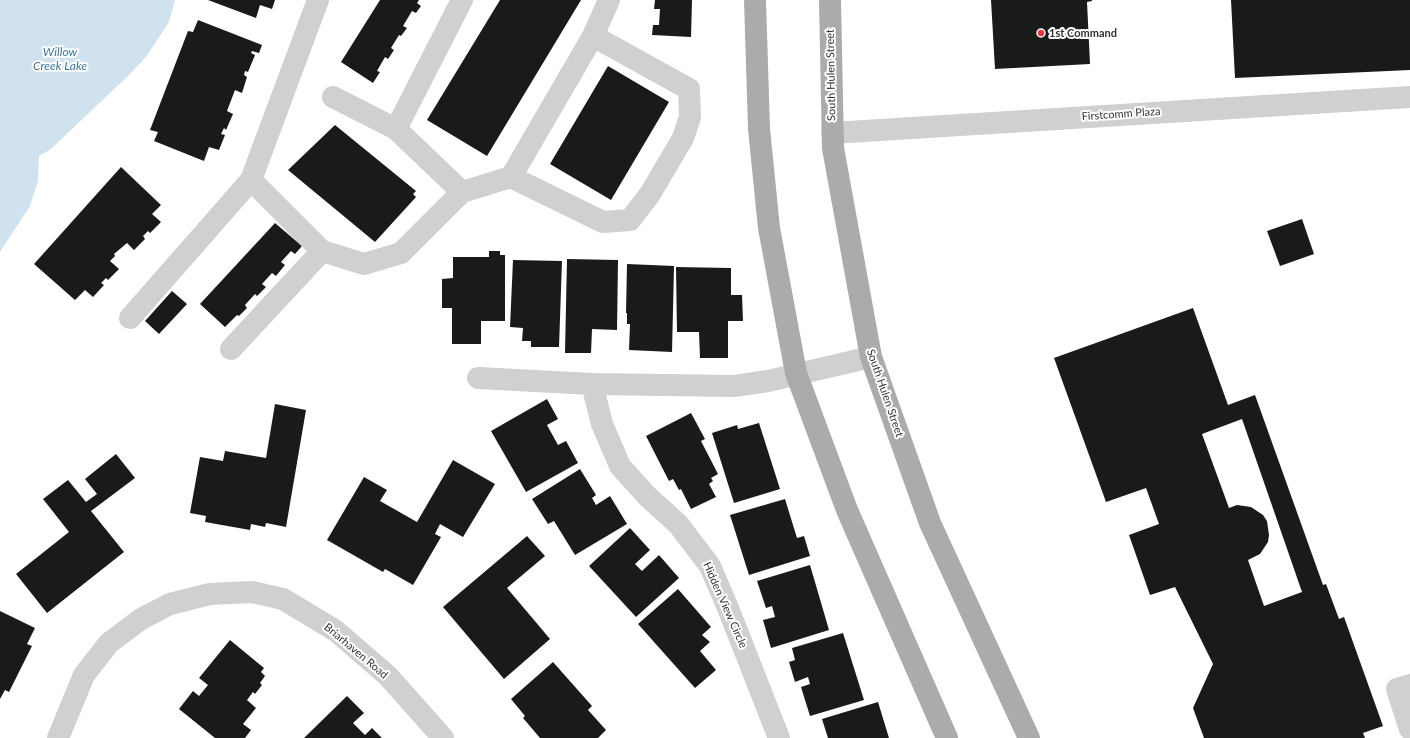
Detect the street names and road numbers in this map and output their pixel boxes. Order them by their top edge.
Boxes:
street label: South Hulen Street [824,29,838,121]
street label: Firstcomm Plaza [1081,105,1161,123]
street label: South Hulen Street [864,347,906,439]
street label: Hidden View Circle [700,560,750,650]
street label: Briarhaven Road [321,620,391,682]

